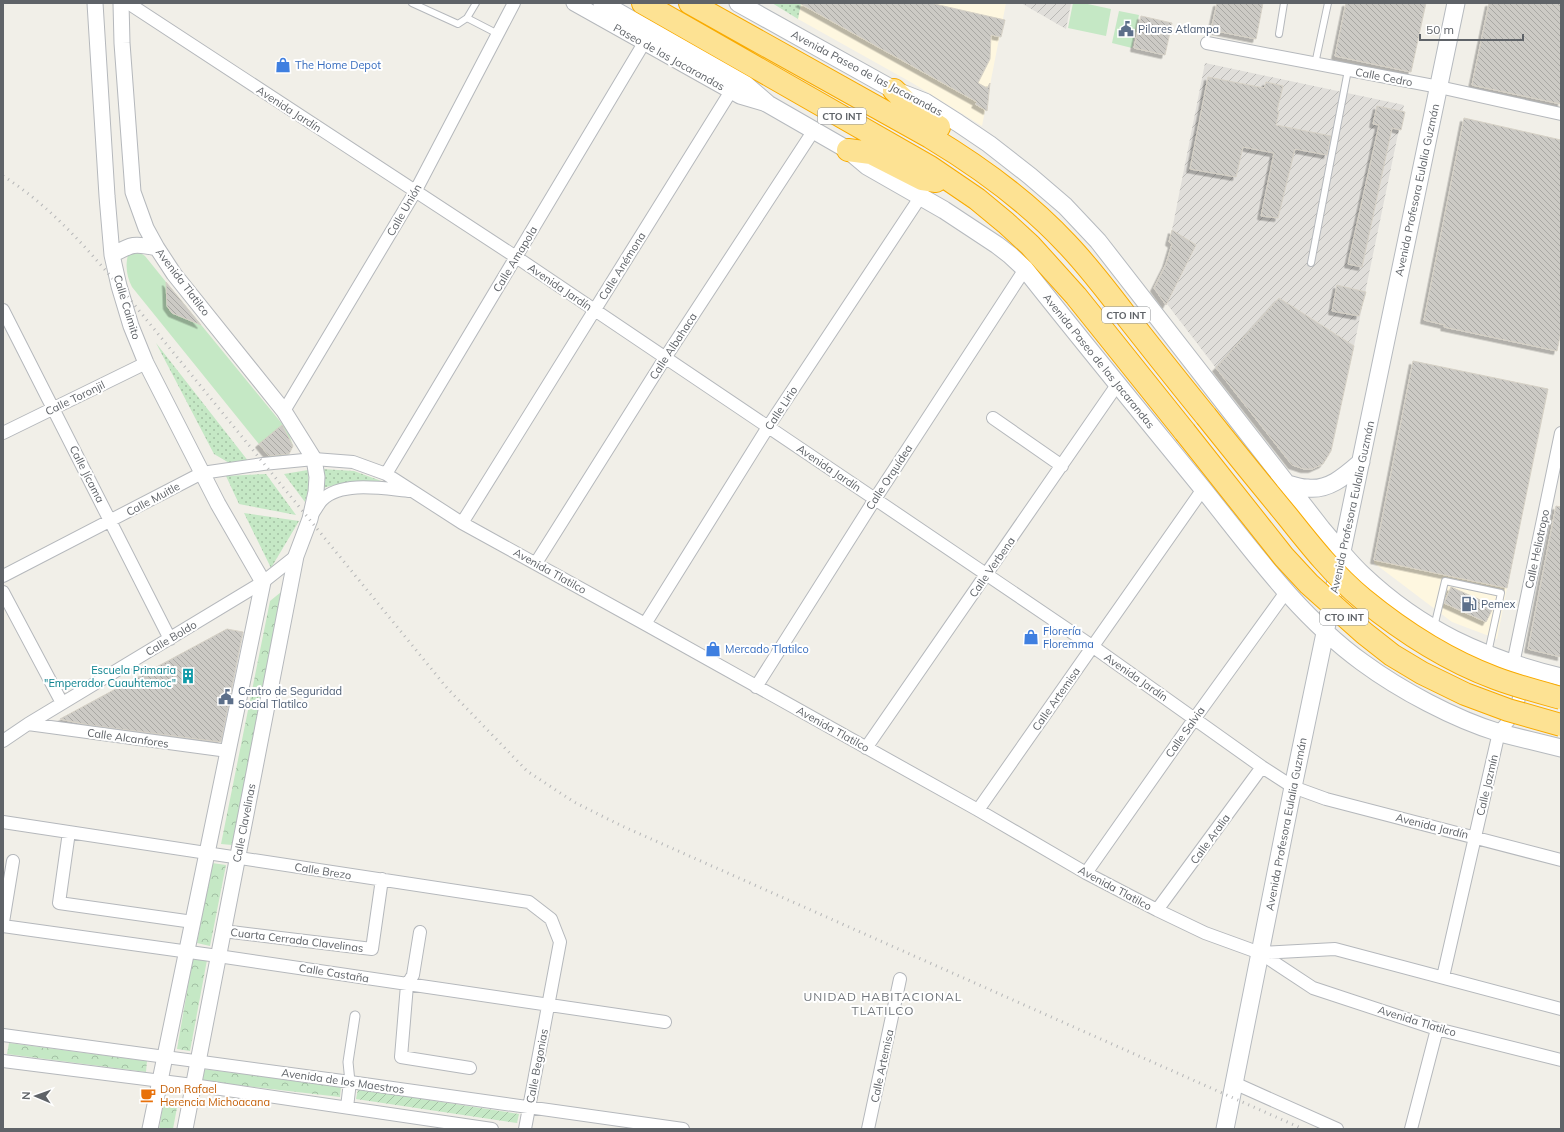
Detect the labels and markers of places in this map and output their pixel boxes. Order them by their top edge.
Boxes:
public building icon: Pilares Atlampa [1117,20,1135,38]
place label: Pilares Atlampa [1138,22,1219,36]
shop icon: The Home Depot [274,56,292,74]
place label: The Home Depot [295,58,381,72]
fuel station icon: Pemex [1460,595,1478,613]
place label: Pemex [1481,597,1515,611]
place label: Florería Floremma [1043,624,1094,651]
shop icon: Florería Floremma [1022,628,1040,646]
shop icon: Mercado Tlatilco [704,640,722,658]
place label: Mercado Tlatilco [725,642,809,656]
place label: Escuela Primaria "Emperador Cuauhtemoc" [44,663,176,690]
building icon: Escuela Primaria "Emperador Cuauhtemoc" [179,667,197,685]
place label: Centro de Seguridad Social Tlatilco [238,684,342,711]
public building icon: Centro de Seguridad Social Tlatilco [217,688,235,706]
place label: Don Rafael Herencia Michoacana [160,1082,270,1109]
cafe icon: Don Rafael Herencia Michoacana [139,1086,157,1104]

